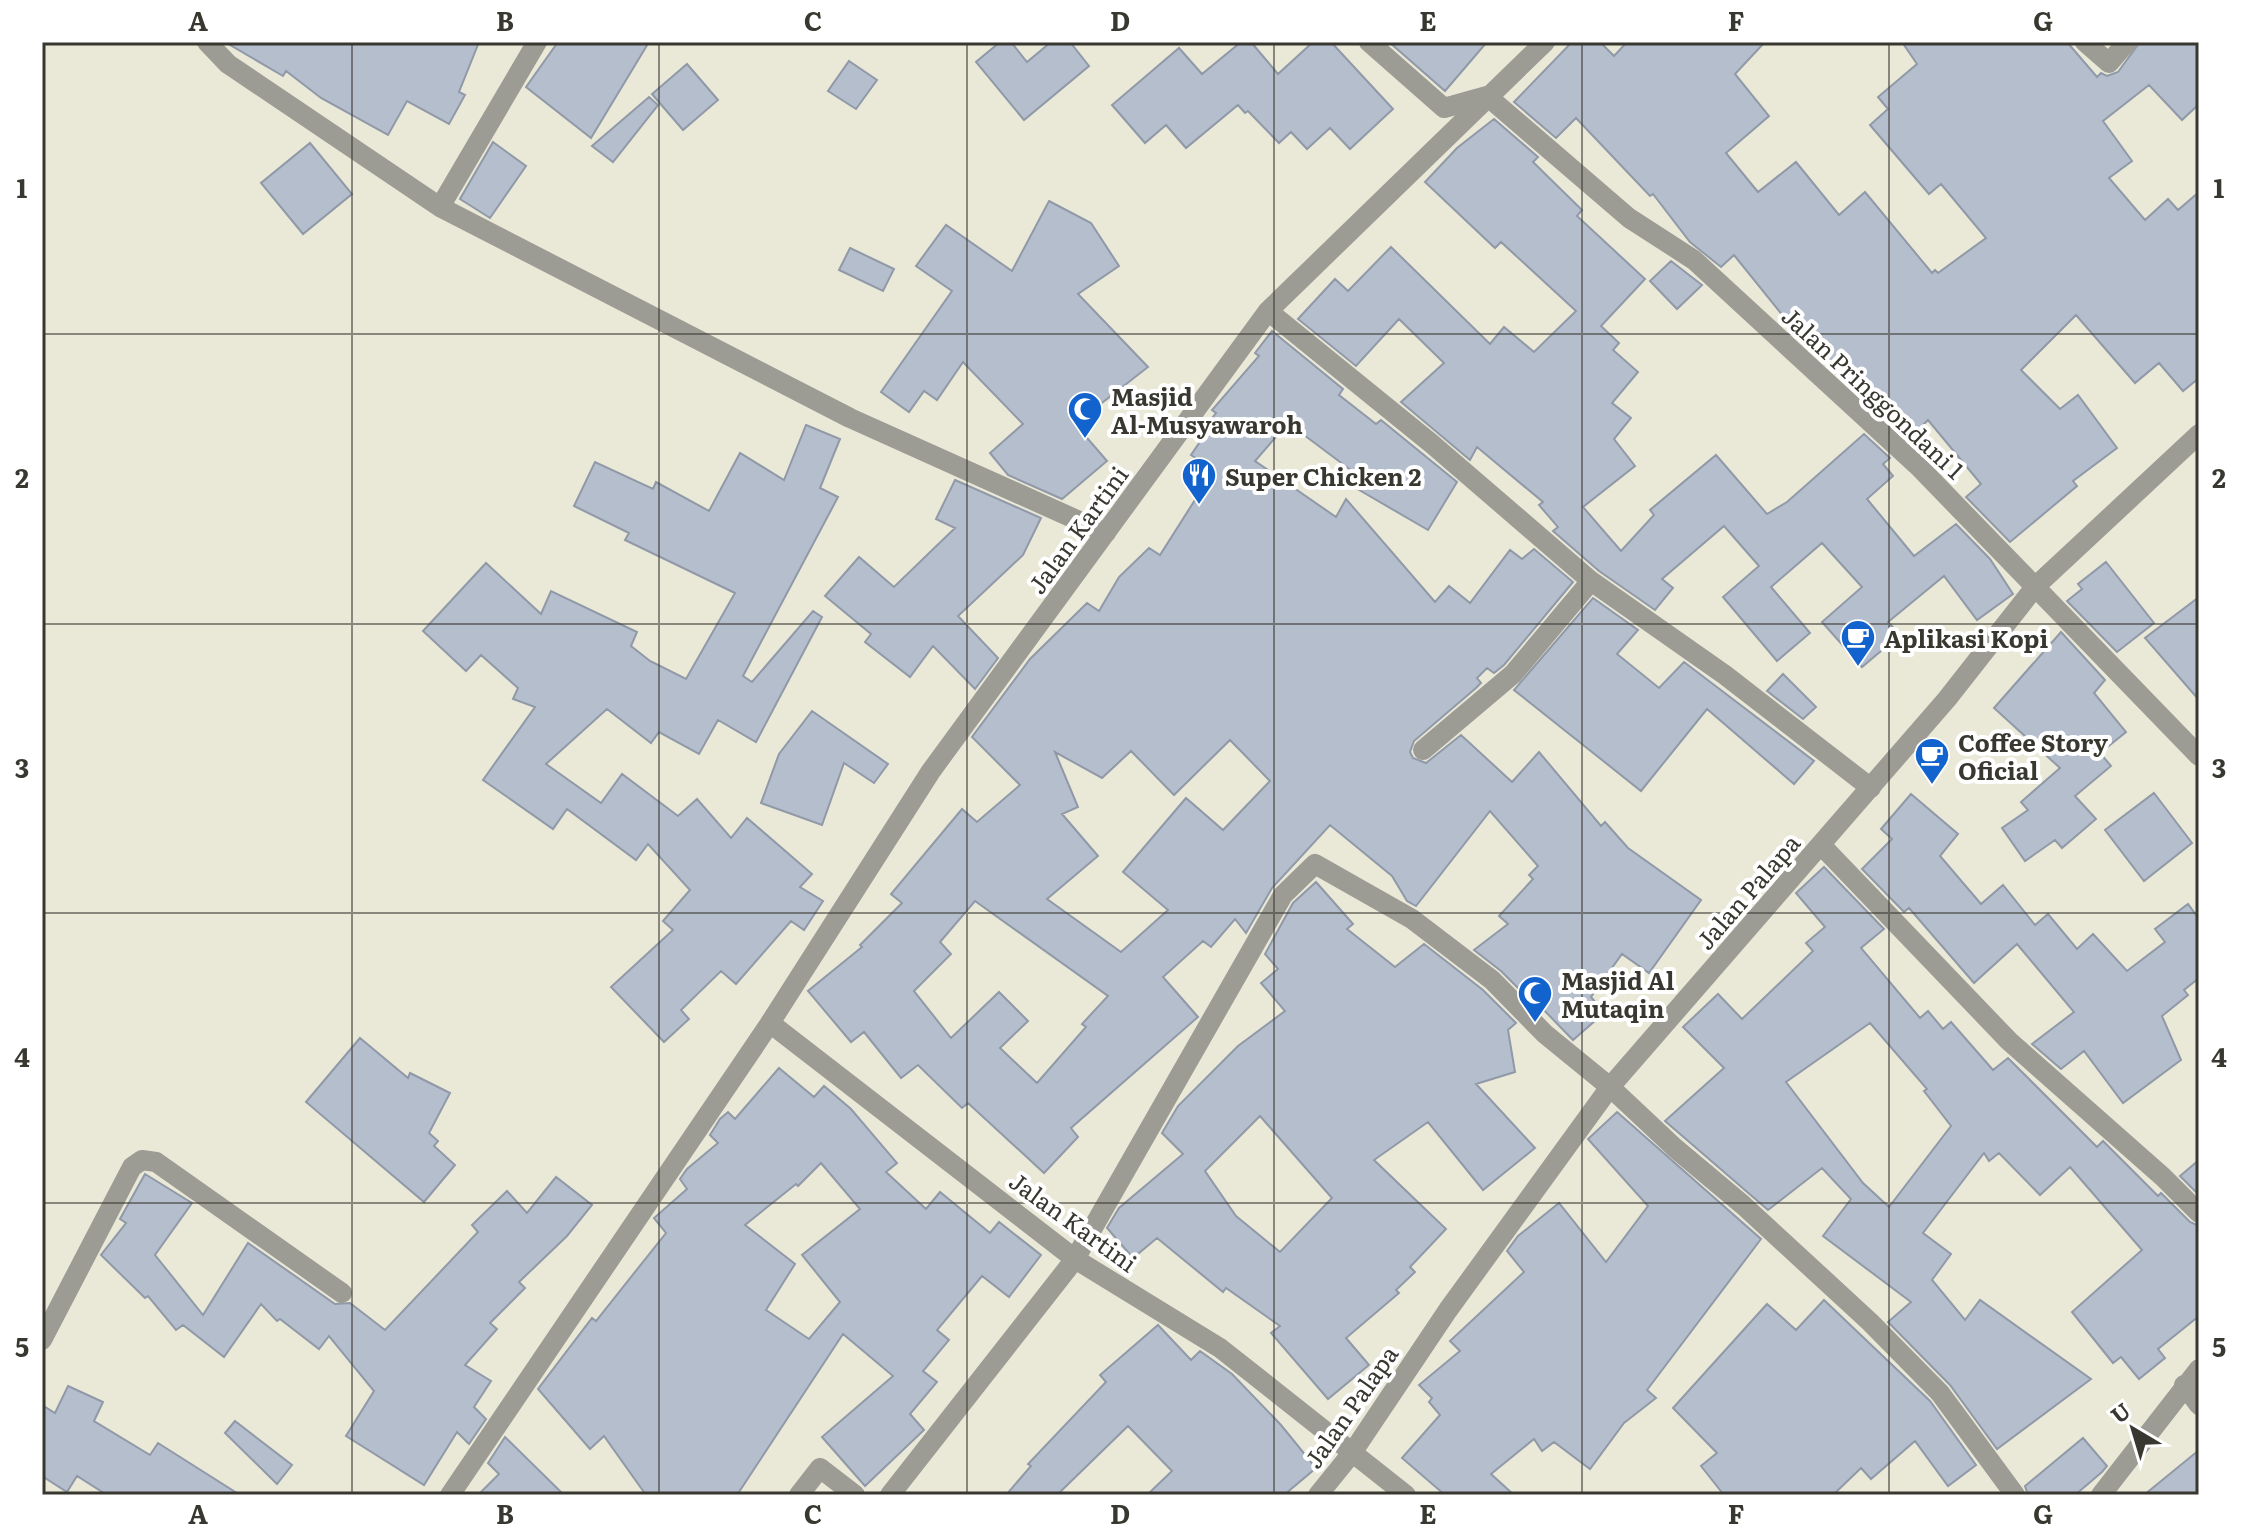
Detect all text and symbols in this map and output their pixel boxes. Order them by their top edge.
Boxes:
text: A [188,0,208,39]
text: B [496,0,514,39]
text: C [804,0,822,39]
text: D [1110,0,1130,39]
text: E [1419,0,1437,39]
text: F [1728,0,1744,39]
text: G [2033,0,2053,39]
text: 1 [17,167,28,206]
text: 1 [2214,167,2225,206]
street label: Jalan Pringgondani 1 [1775,298,1973,486]
place label: Masjid Al-Musyawaroh [1111,378,1303,441]
mosque icon: Masjid Al-Musyawaroh [1066,390,1104,440]
restaurant icon: Super Chicken 2 [1180,456,1218,506]
text: 2 [15,457,29,496]
text: 2 [2212,457,2226,496]
street label: Jalan Kartini [1019,458,1135,600]
place label: Super Chicken 2 [1225,458,1421,493]
cafe icon: Aplikasi Kopi [1839,618,1877,668]
place label: Aplikasi Kopi [1884,620,2048,655]
place label: Coffee Story Oficial [1958,724,2108,787]
cafe icon: Coffee Story Oficial [1913,736,1951,786]
text: 3 [15,747,29,786]
text: 3 [2212,747,2226,786]
street label: Jalan Palapa [1687,826,1807,956]
place label: Masjid Al Mutaqin [1561,962,1675,1025]
mosque icon: Masjid Al Mutaqin [1516,974,1554,1024]
text: 4 [14,1036,30,1075]
text: 4 [2211,1036,2227,1075]
street label: Jalan Kartini [1003,1163,1145,1279]
text: 5 [15,1326,29,1365]
text: 5 [2212,1326,2226,1365]
street label: Jalan Palapa [1295,1337,1405,1474]
north arrow [2093,1389,2173,1469]
text: U [2103,1394,2137,1430]
text: A [188,1493,208,1532]
text: B [496,1493,514,1532]
text: C [804,1493,822,1532]
text: D [1110,1493,1130,1532]
text: E [1419,1493,1437,1532]
text: F [1728,1493,1744,1532]
text: G [2033,1493,2053,1532]

